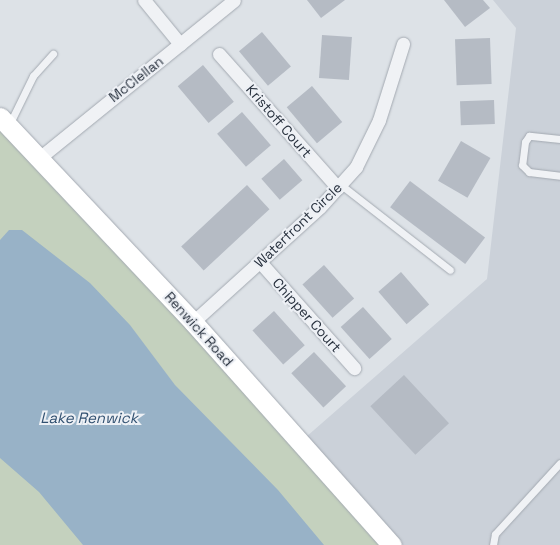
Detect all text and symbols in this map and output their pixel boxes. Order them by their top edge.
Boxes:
street label: McClellan [105,52,167,106]
street label: Kristoff Court [243,81,315,161]
street label: Waterfront Circle [251,179,345,271]
street label: Chipper Court [269,274,345,356]
street label: Renwick Road [161,288,237,370]
water label: Lake Renwick [40,409,138,427]

